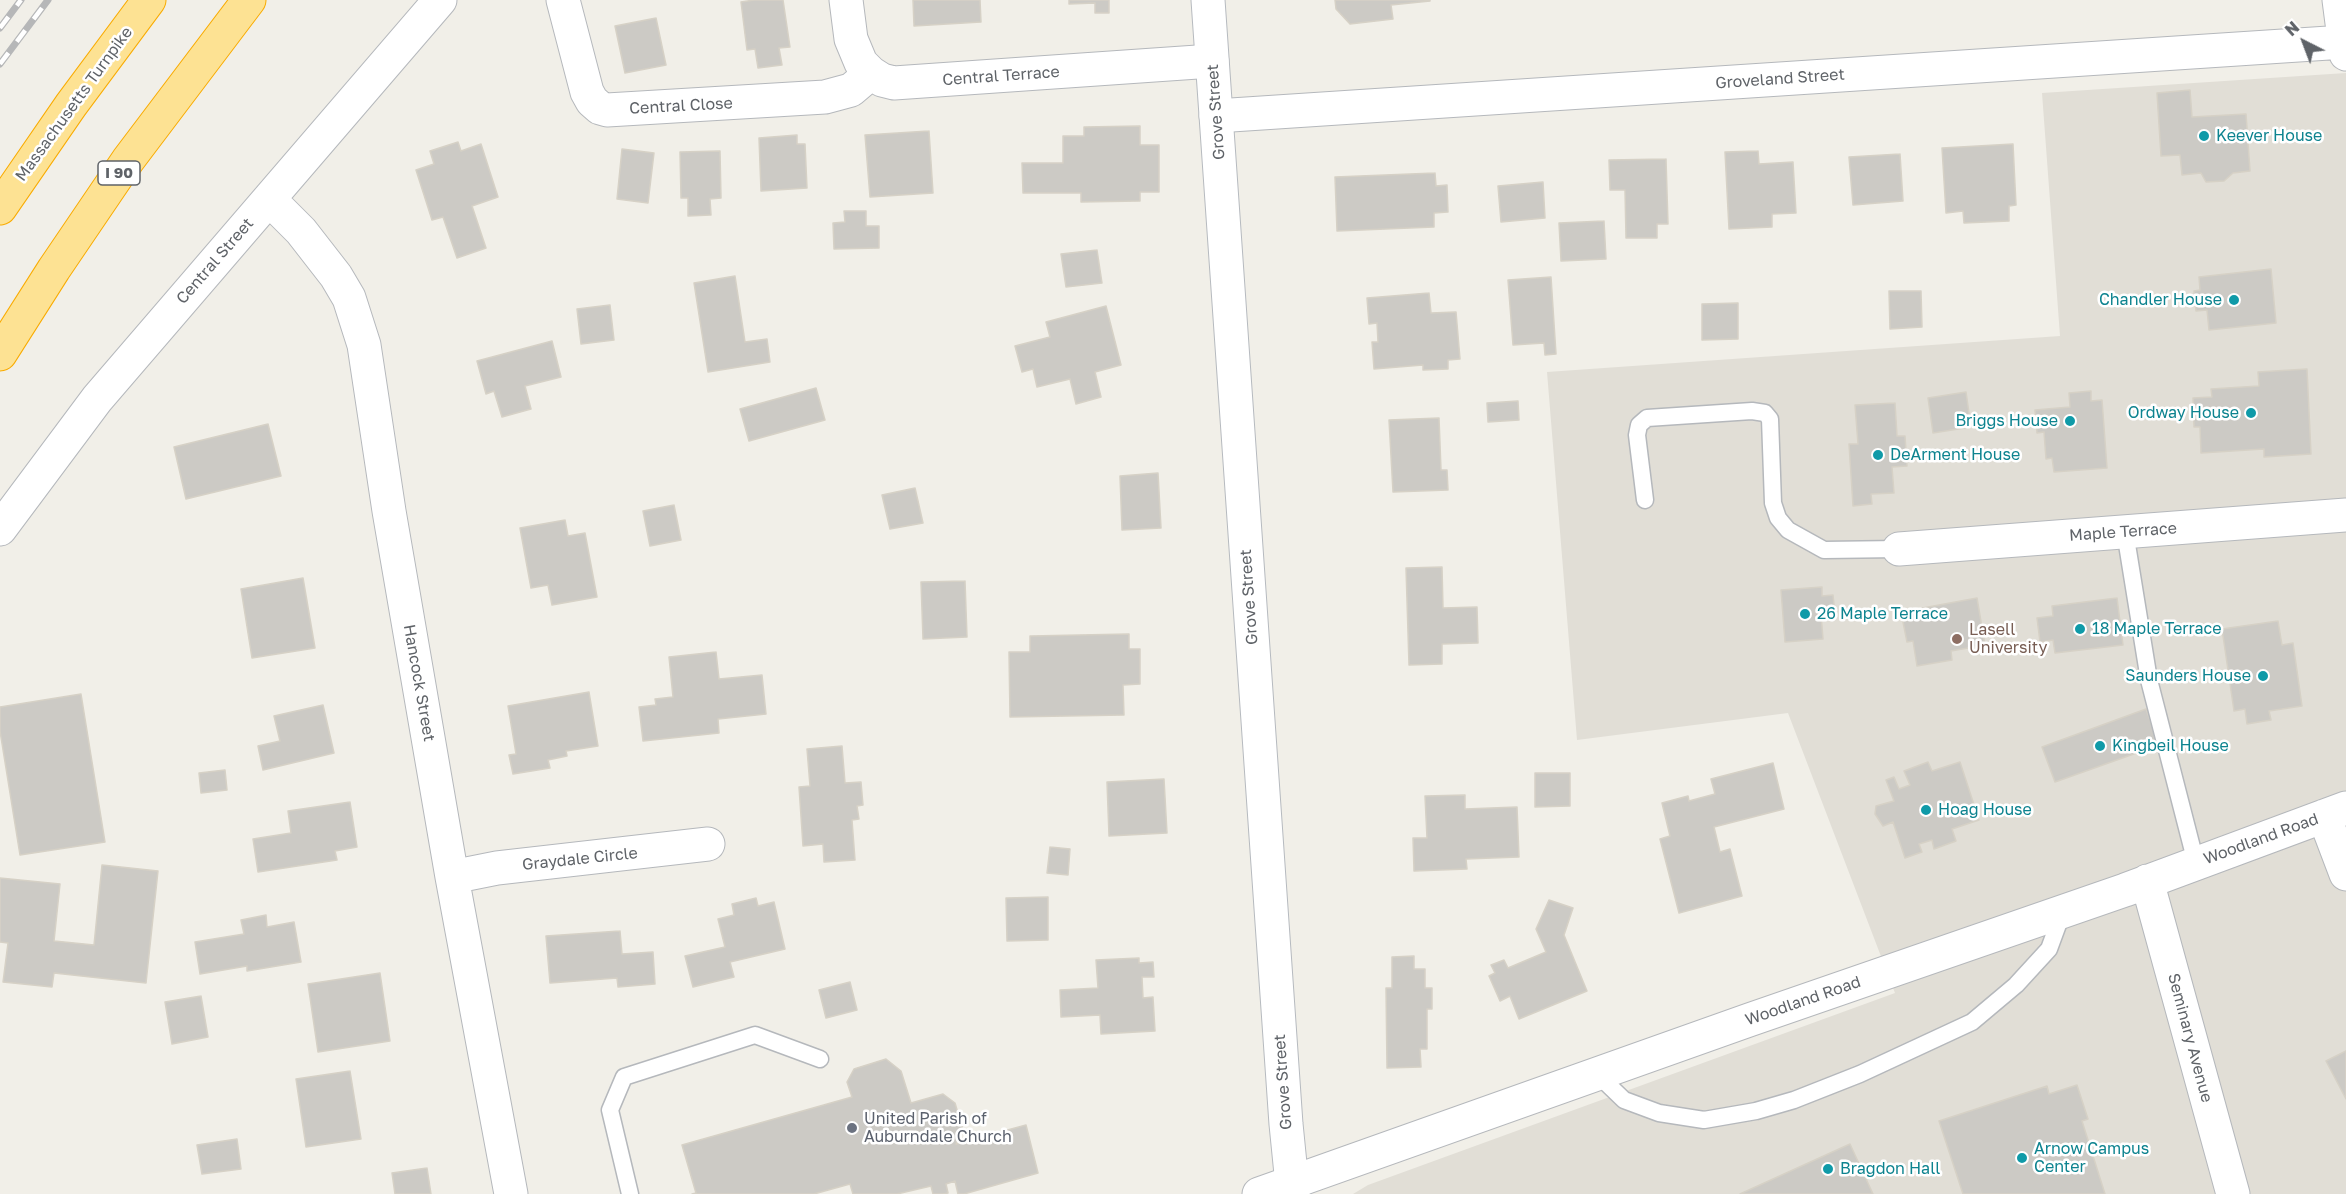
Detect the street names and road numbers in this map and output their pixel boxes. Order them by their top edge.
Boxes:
street label: Massachusetts Turnpike [11,23,137,185]
street label: Central Terrace [942,62,1060,90]
street label: Grove Street [1203,63,1229,161]
street label: Groveland Street [1715,65,1845,93]
street label: Central Close [629,94,733,118]
road number: I 90 [98,161,140,185]
street label: Central Street [172,214,258,308]
street label: Maple Terrace [2068,519,2178,545]
street label: Grove Street [1236,548,1262,646]
street label: Hancock Street [399,623,439,743]
street label: Woodland Road [2201,809,2321,869]
street label: Graydale Circle [521,843,639,875]
street label: Seminary Avenue [2164,971,2216,1105]
street label: Woodland Road [1743,972,1863,1030]
street label: Grove Street [1270,1033,1296,1131]

